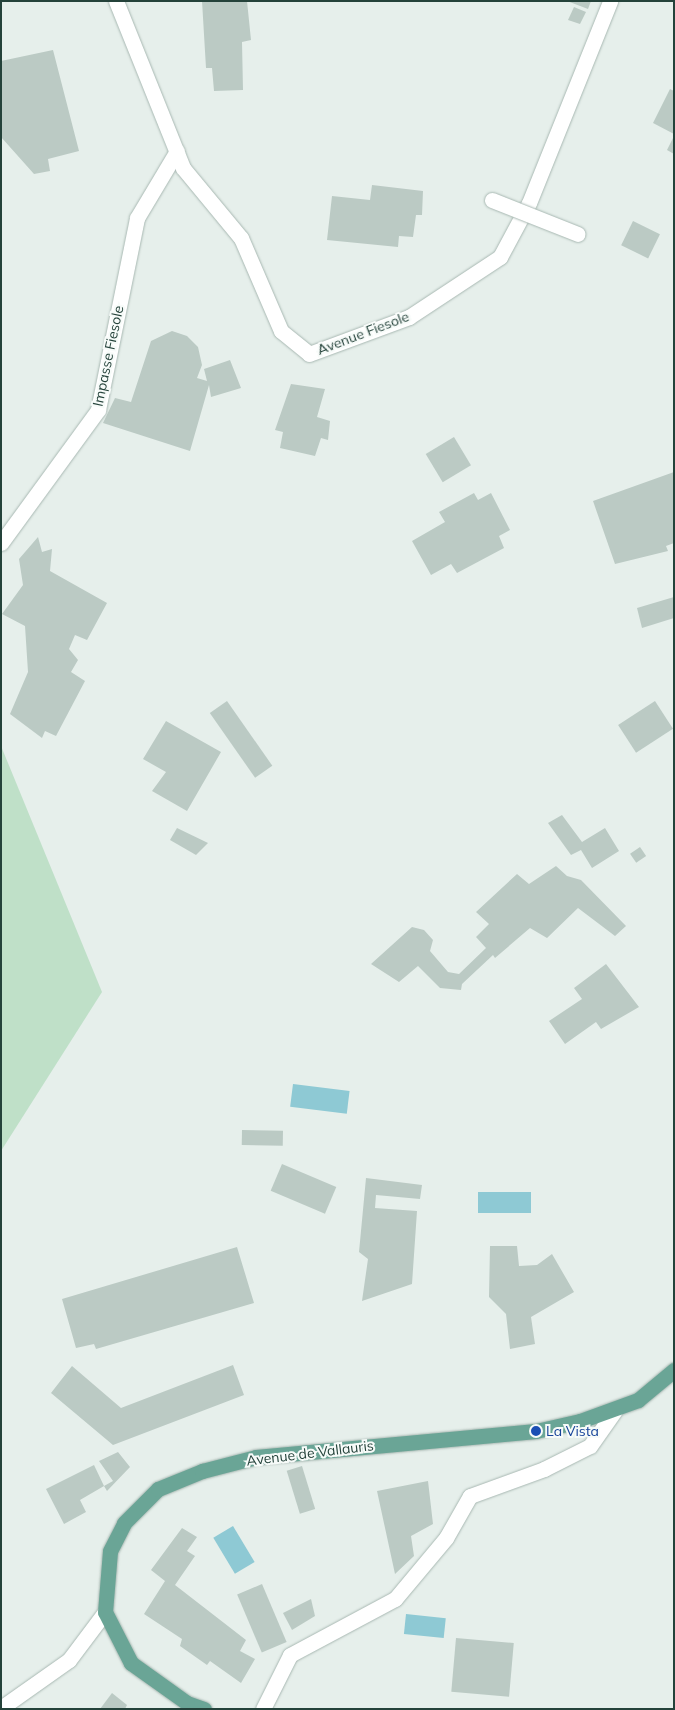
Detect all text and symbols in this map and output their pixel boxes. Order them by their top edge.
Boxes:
street label: Impasse Fiesole [89,304,127,408]
street label: Avenue Fiesole [315,308,411,358]
place label: La Vista [546,1423,599,1439]
marker: La Vista [530,1425,542,1437]
street label: Avenue de Vallauris [245,1437,375,1469]

